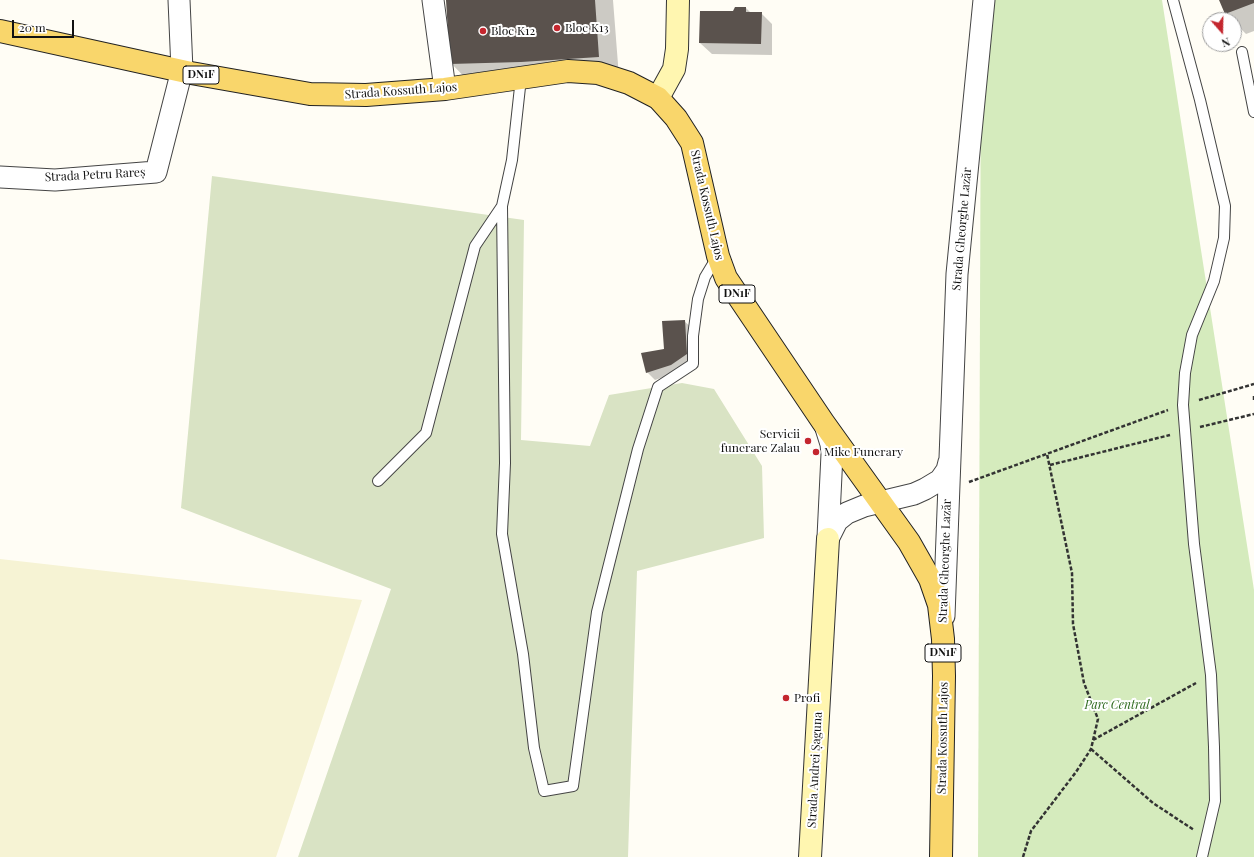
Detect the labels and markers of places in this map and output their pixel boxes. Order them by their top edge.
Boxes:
place label: Bloc K13 [565,21,609,35]
marker: Bloc K13 [552,23,562,33]
place label: Bloc K12 [491,24,535,38]
marker: Bloc K12 [478,26,488,36]
place label: Servicii funerare Zalau [721,427,800,455]
marker: Servicii funerare Zalau [803,436,813,446]
place label: Mike Funerary [824,445,903,459]
marker: Mike Funerary [811,447,821,457]
place label: Profi [794,691,820,705]
marker: Profi [781,693,791,703]

